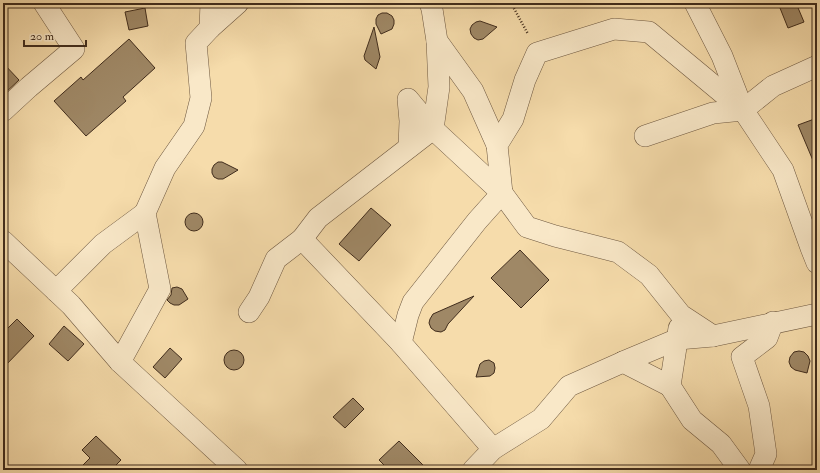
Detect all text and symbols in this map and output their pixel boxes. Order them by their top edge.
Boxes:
scale bar [24,22,86,48]
text: 20 m [30,29,55,44]

